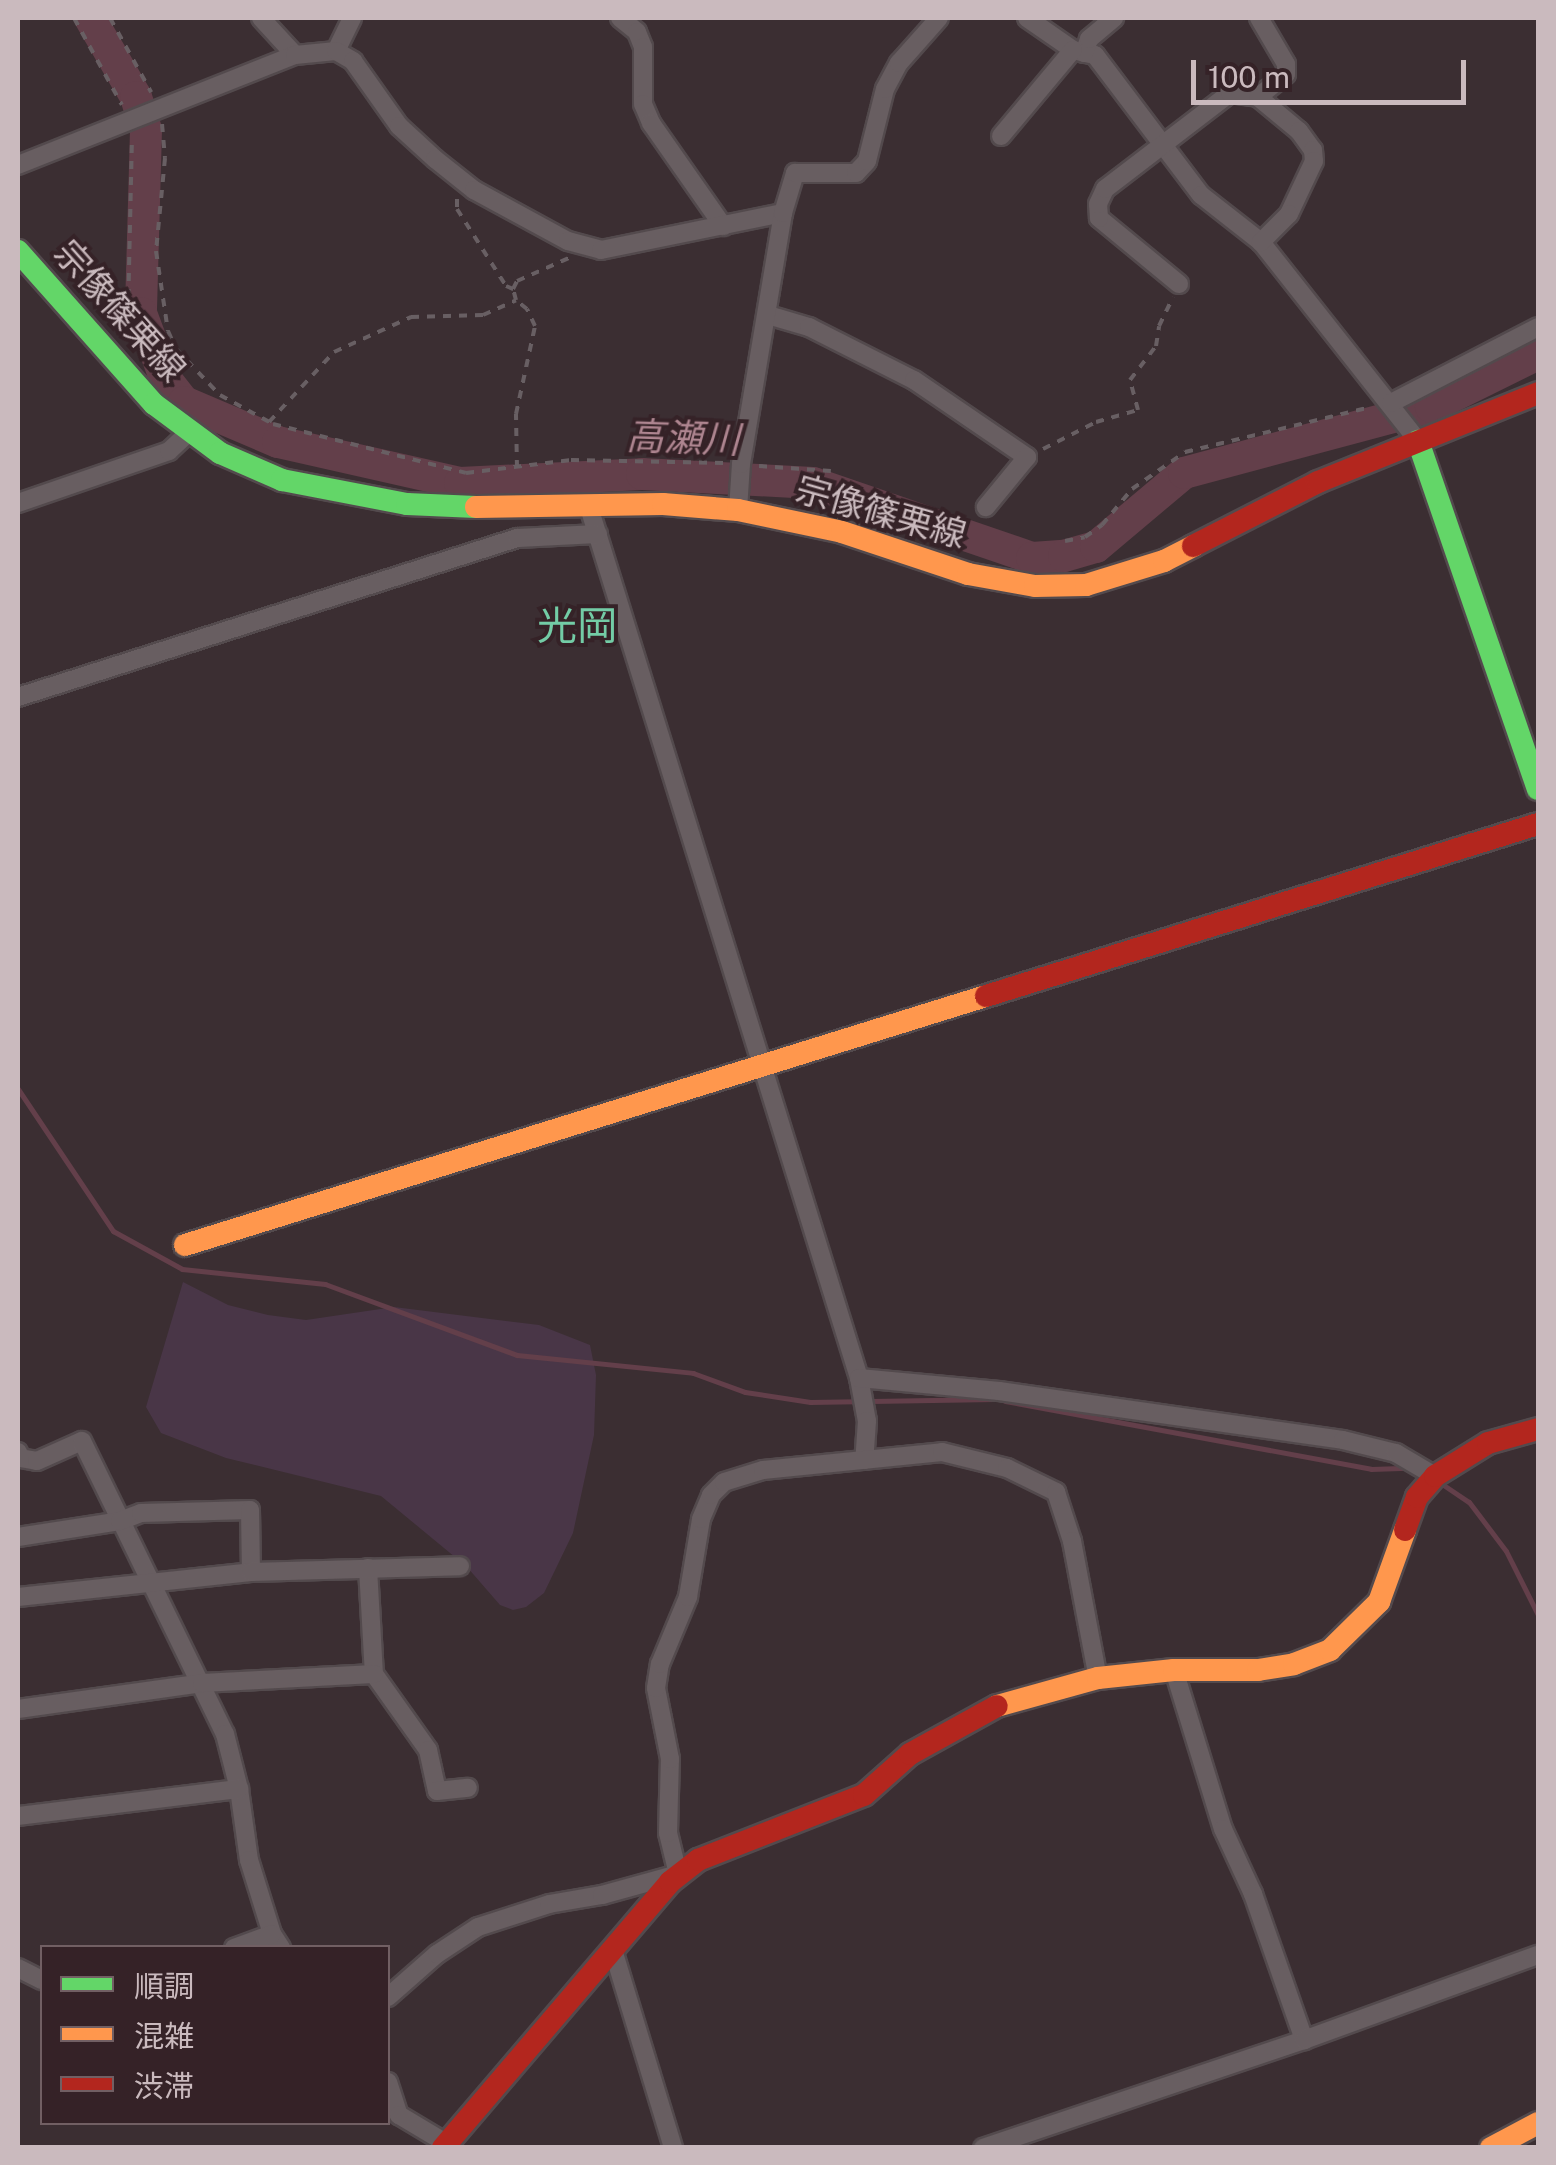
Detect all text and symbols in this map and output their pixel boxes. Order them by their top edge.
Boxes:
scale bar [1196,40,1471,102]
text: 100 m [1208,59,1290,95]
street label: 宗像篠栗線 [46,232,194,390]
water label: 高瀬川 [625,413,741,463]
street label: 宗像篠栗線 [791,468,971,556]
district label: 光岡 [537,602,617,650]
legend [40,1945,390,2125]
text: 順調 [134,1968,194,2004]
text: 混雑 [134,2018,194,2054]
text: 渋滞 [134,2068,194,2104]

